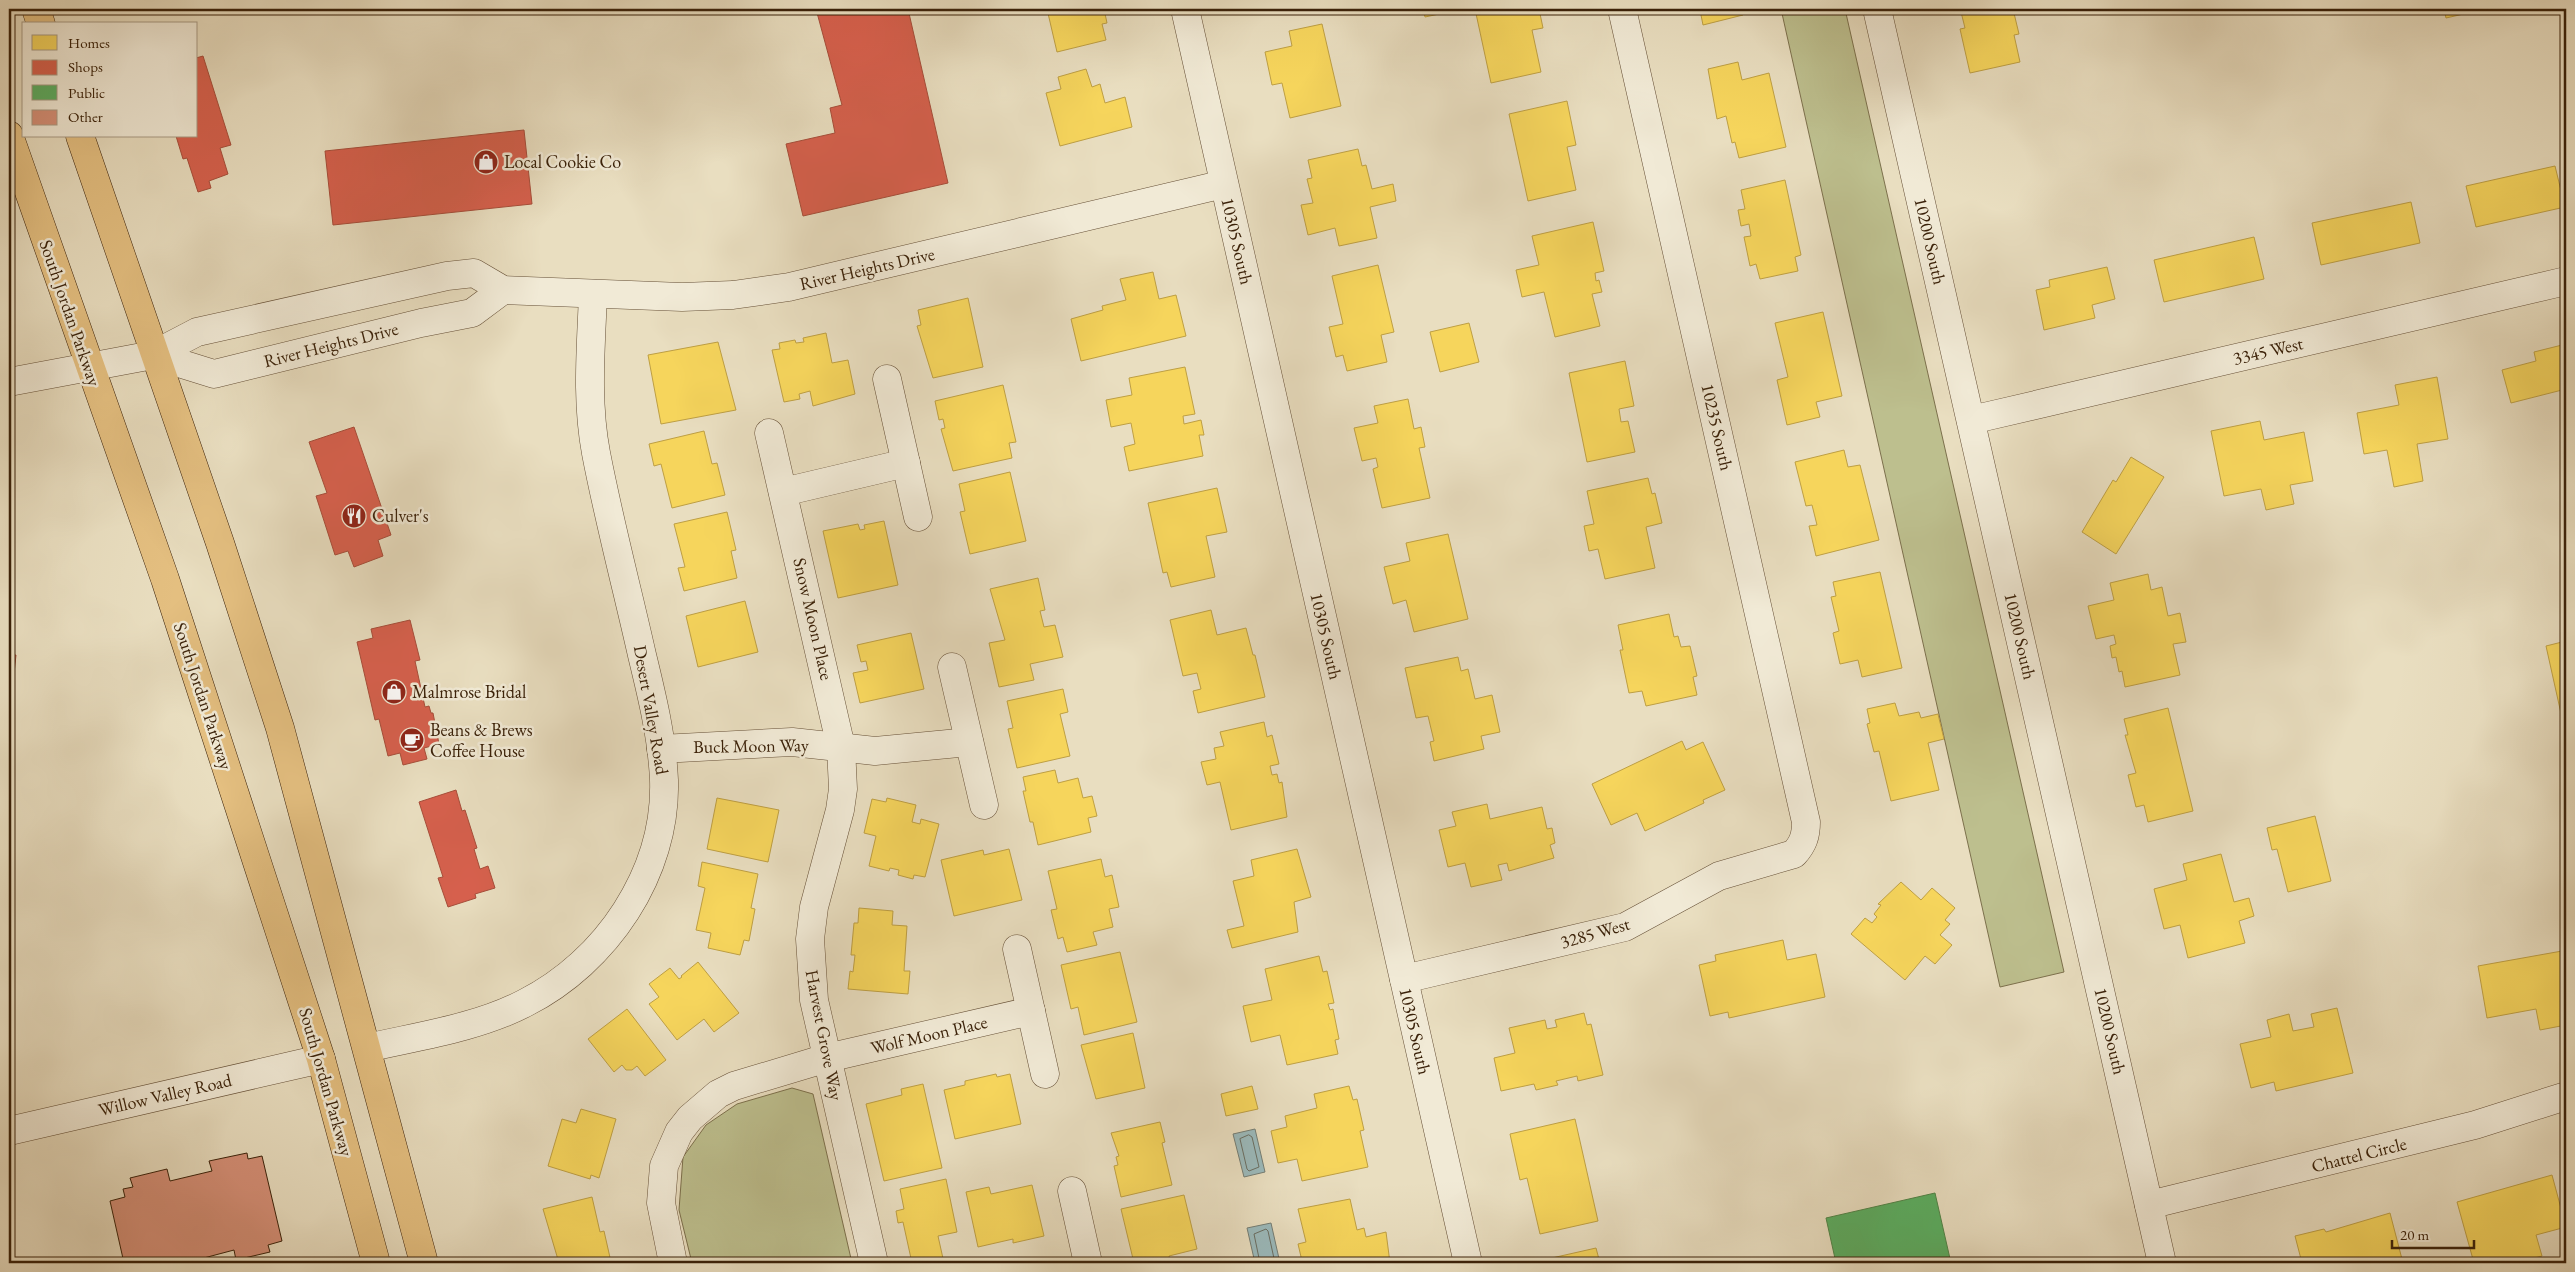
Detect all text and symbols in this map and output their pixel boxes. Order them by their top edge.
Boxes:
legend [22,22,198,138]
text: Homes [68,33,110,52]
text: Shops [68,57,103,76]
text: Public [68,83,105,102]
text: Other [68,107,103,126]
shop icon: Local Cookie Co [473,149,499,175]
place label: Local Cookie Co [504,150,621,173]
street label: 10305 South [1216,195,1259,287]
street label: 10200 South [1909,195,1952,287]
street label: South Jordan Parkway [35,237,106,389]
street label: River Heights Drive [797,242,937,295]
street label: River Heights Drive [261,317,401,372]
street label: 3345 West [2231,331,2306,370]
street label: 10235 South [1696,381,1739,473]
restaurant icon: Culver's [341,503,367,529]
place label: Culver's [372,504,429,527]
street label: Snow Moon Place [788,556,839,682]
street label: 10305 South [1305,590,1348,682]
street label: 10200 South [1999,590,2042,682]
street label: South Jordan Parkway [169,619,238,772]
street label: Desert Valley Road [629,643,674,777]
shop icon: Malmrose Bridal [381,679,407,705]
place label: Malmrose Bridal [412,680,526,703]
place label: Beans & Brews Coffee House [430,718,533,762]
cafe icon: Beans & Brews Coffee House [399,727,425,753]
street label: Buck Moon Way [693,733,809,758]
street label: 3285 West [1557,912,1633,953]
street label: Harvest Grove Way [801,968,848,1102]
street label: 10305 South [1394,985,1437,1077]
street label: 10200 South [2089,985,2132,1077]
street label: South Jordan Parkway [294,1005,359,1159]
street label: Wolf Moon Place [868,1010,990,1059]
street label: Willow Valley Road [96,1068,235,1121]
street label: Chattel Circle [2309,1132,2409,1177]
scale bar [2392,1217,2475,1249]
text: 20 m [2400,1225,2429,1244]

